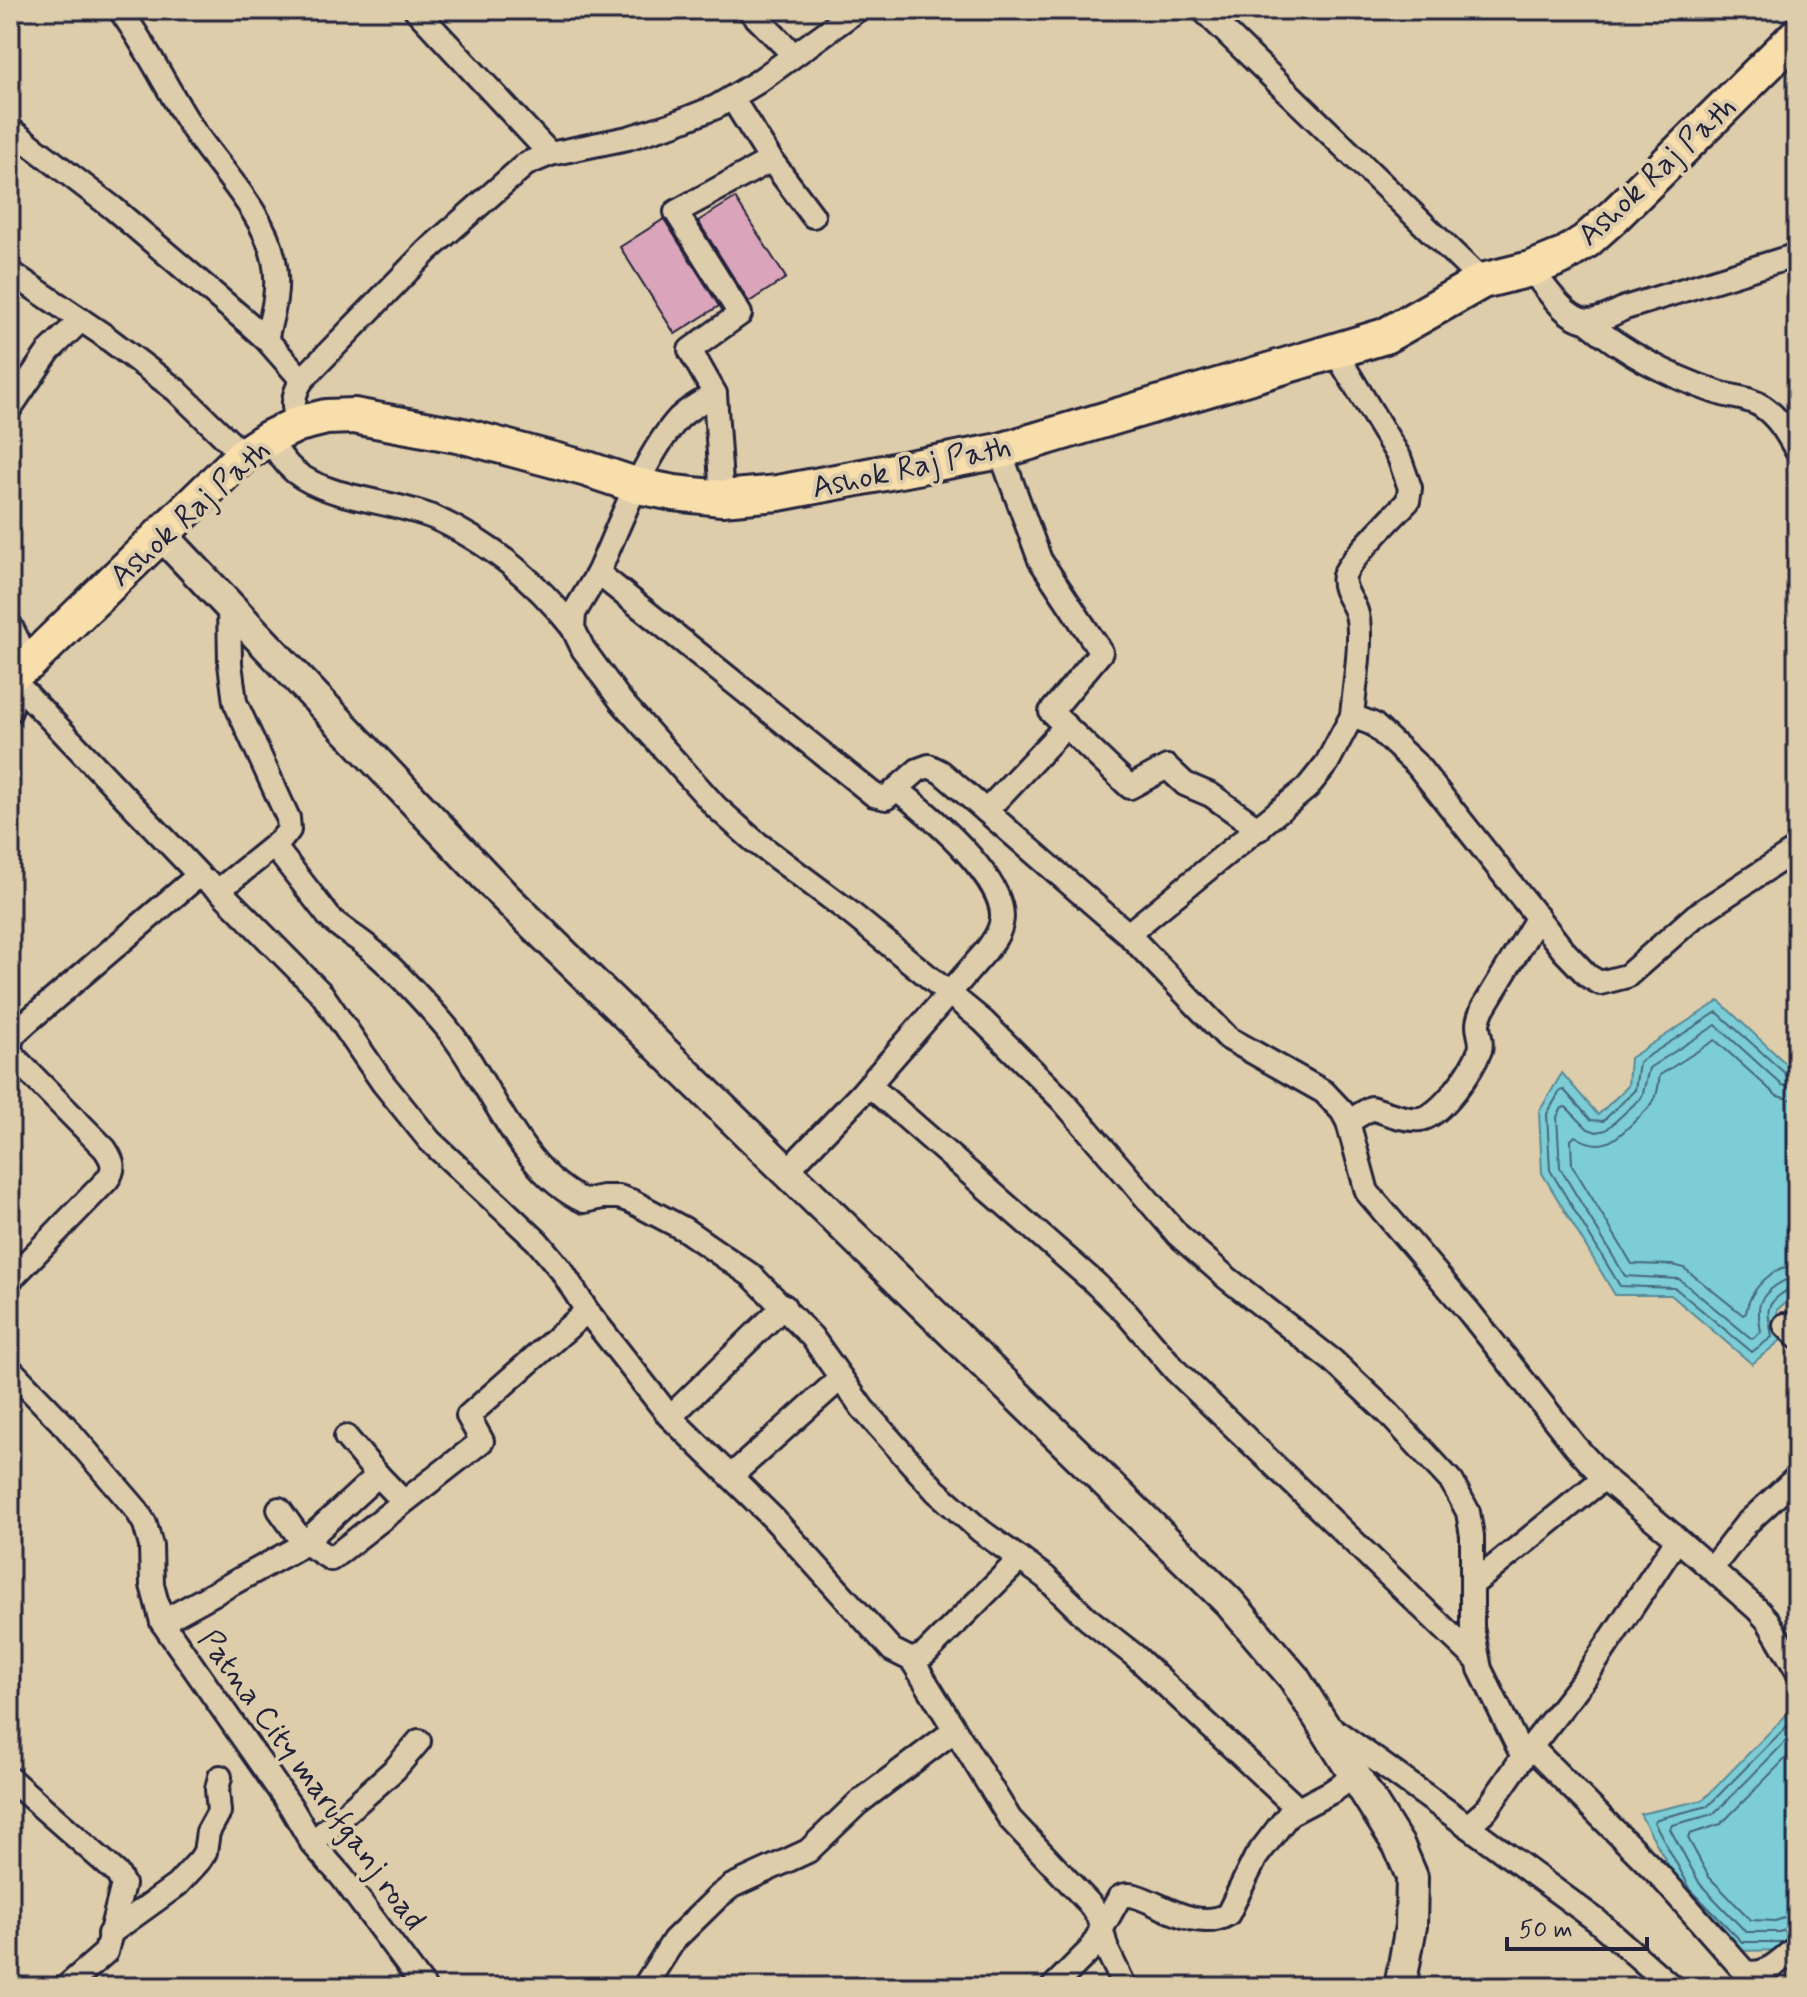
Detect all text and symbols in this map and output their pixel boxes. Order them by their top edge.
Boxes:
street label: Ashok Raj Path [1569,87,1746,256]
street label: Ashok Raj Path [808,426,1015,510]
street label: Ashok Raj Path [101,430,280,597]
street label: Patna City marufganj road [188,1621,435,1939]
scale bar [1507,1901,1647,1951]
text: 50 m [1519,1915,1573,1946]

